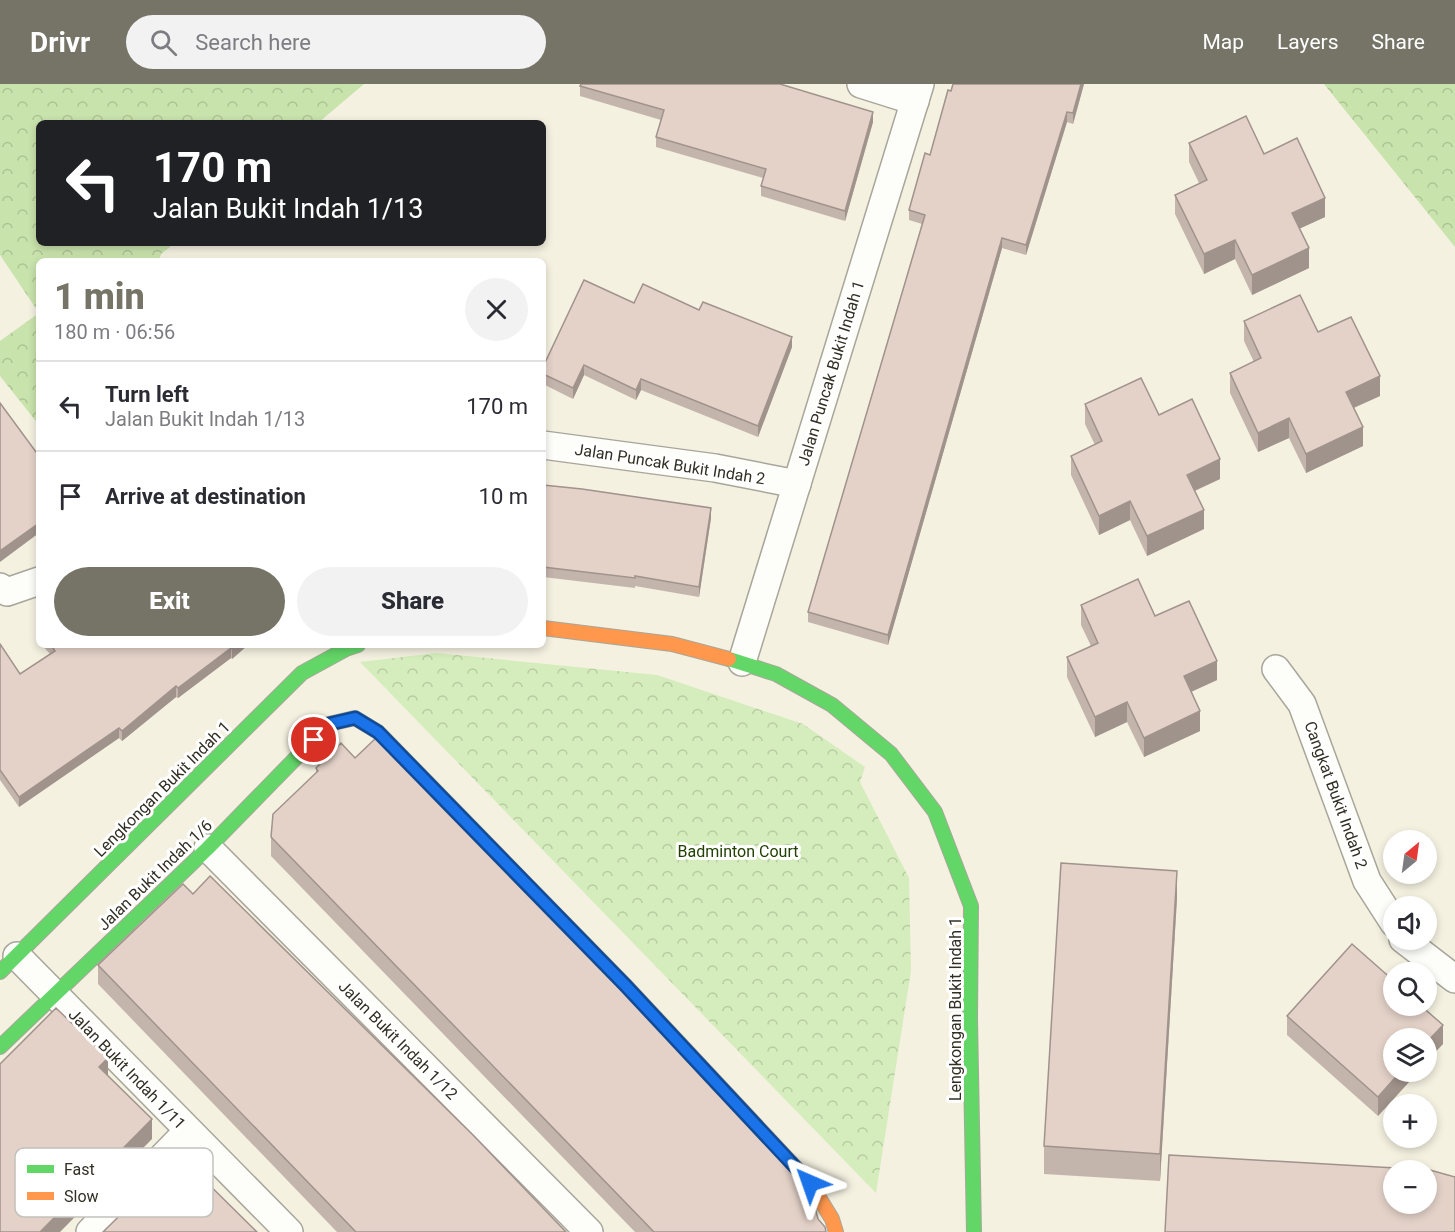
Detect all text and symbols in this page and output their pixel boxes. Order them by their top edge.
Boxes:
search box [126,15,546,69]
text: Drivr [30,26,90,59]
icon: search [147,26,180,59]
text: Search here [195,30,311,55]
text: Map [1202,30,1244,54]
text: Layers [1277,30,1338,54]
text: Share [1371,30,1425,54]
text: 170 m [153,143,272,192]
icon: left [54,144,132,222]
text: Jalan Bukit Indah 1/13 [153,193,423,225]
text: 1 min [54,276,145,318]
button: close [465,278,528,341]
street label: Jalan Puncak Bukit Indah 1 [794,278,868,468]
text: 180 m · 06:56 [54,320,175,344]
text: Turn left [105,382,189,407]
icon: left [54,390,87,423]
text: 170 m [466,394,528,419]
text: Jalan Bukit Indah 1/13 [105,407,305,431]
street label: Jalan Puncak Bukit Indah 2 [573,440,767,488]
icon: arrive [54,480,87,513]
text: Arrive at destination [105,484,306,509]
text: 10 m [479,484,528,509]
button: Exit [54,567,285,636]
button: Share [297,567,528,636]
pin [288,714,339,765]
street label: Lengkongan Bukit Indah 1 [90,717,234,861]
street label: Cangkat Bukit Indah 2 [1300,719,1372,871]
icon: arrive [297,723,330,756]
street label: Jalan Bukit Indah 1/6 [94,816,216,934]
north arrow [1383,830,1437,884]
map controls [1383,830,1437,1214]
park label: Badminton Court [678,842,798,861]
button: sound [1383,896,1437,950]
street label: Lengkongan Bukit Indah 1 [946,917,965,1101]
button: search [1383,962,1437,1016]
street label: Jalan Bukit Indah 1/12 [335,977,461,1103]
street label: Jalan Bukit Indah 1/11 [65,1005,189,1133]
button: layers [1383,1028,1437,1082]
button: + [1383,1094,1437,1148]
legend [15,1148,213,1217]
position arrow [778,1151,842,1215]
text: Fast [64,1160,95,1179]
button: − [1383,1160,1437,1214]
text: Slow [64,1187,99,1206]

